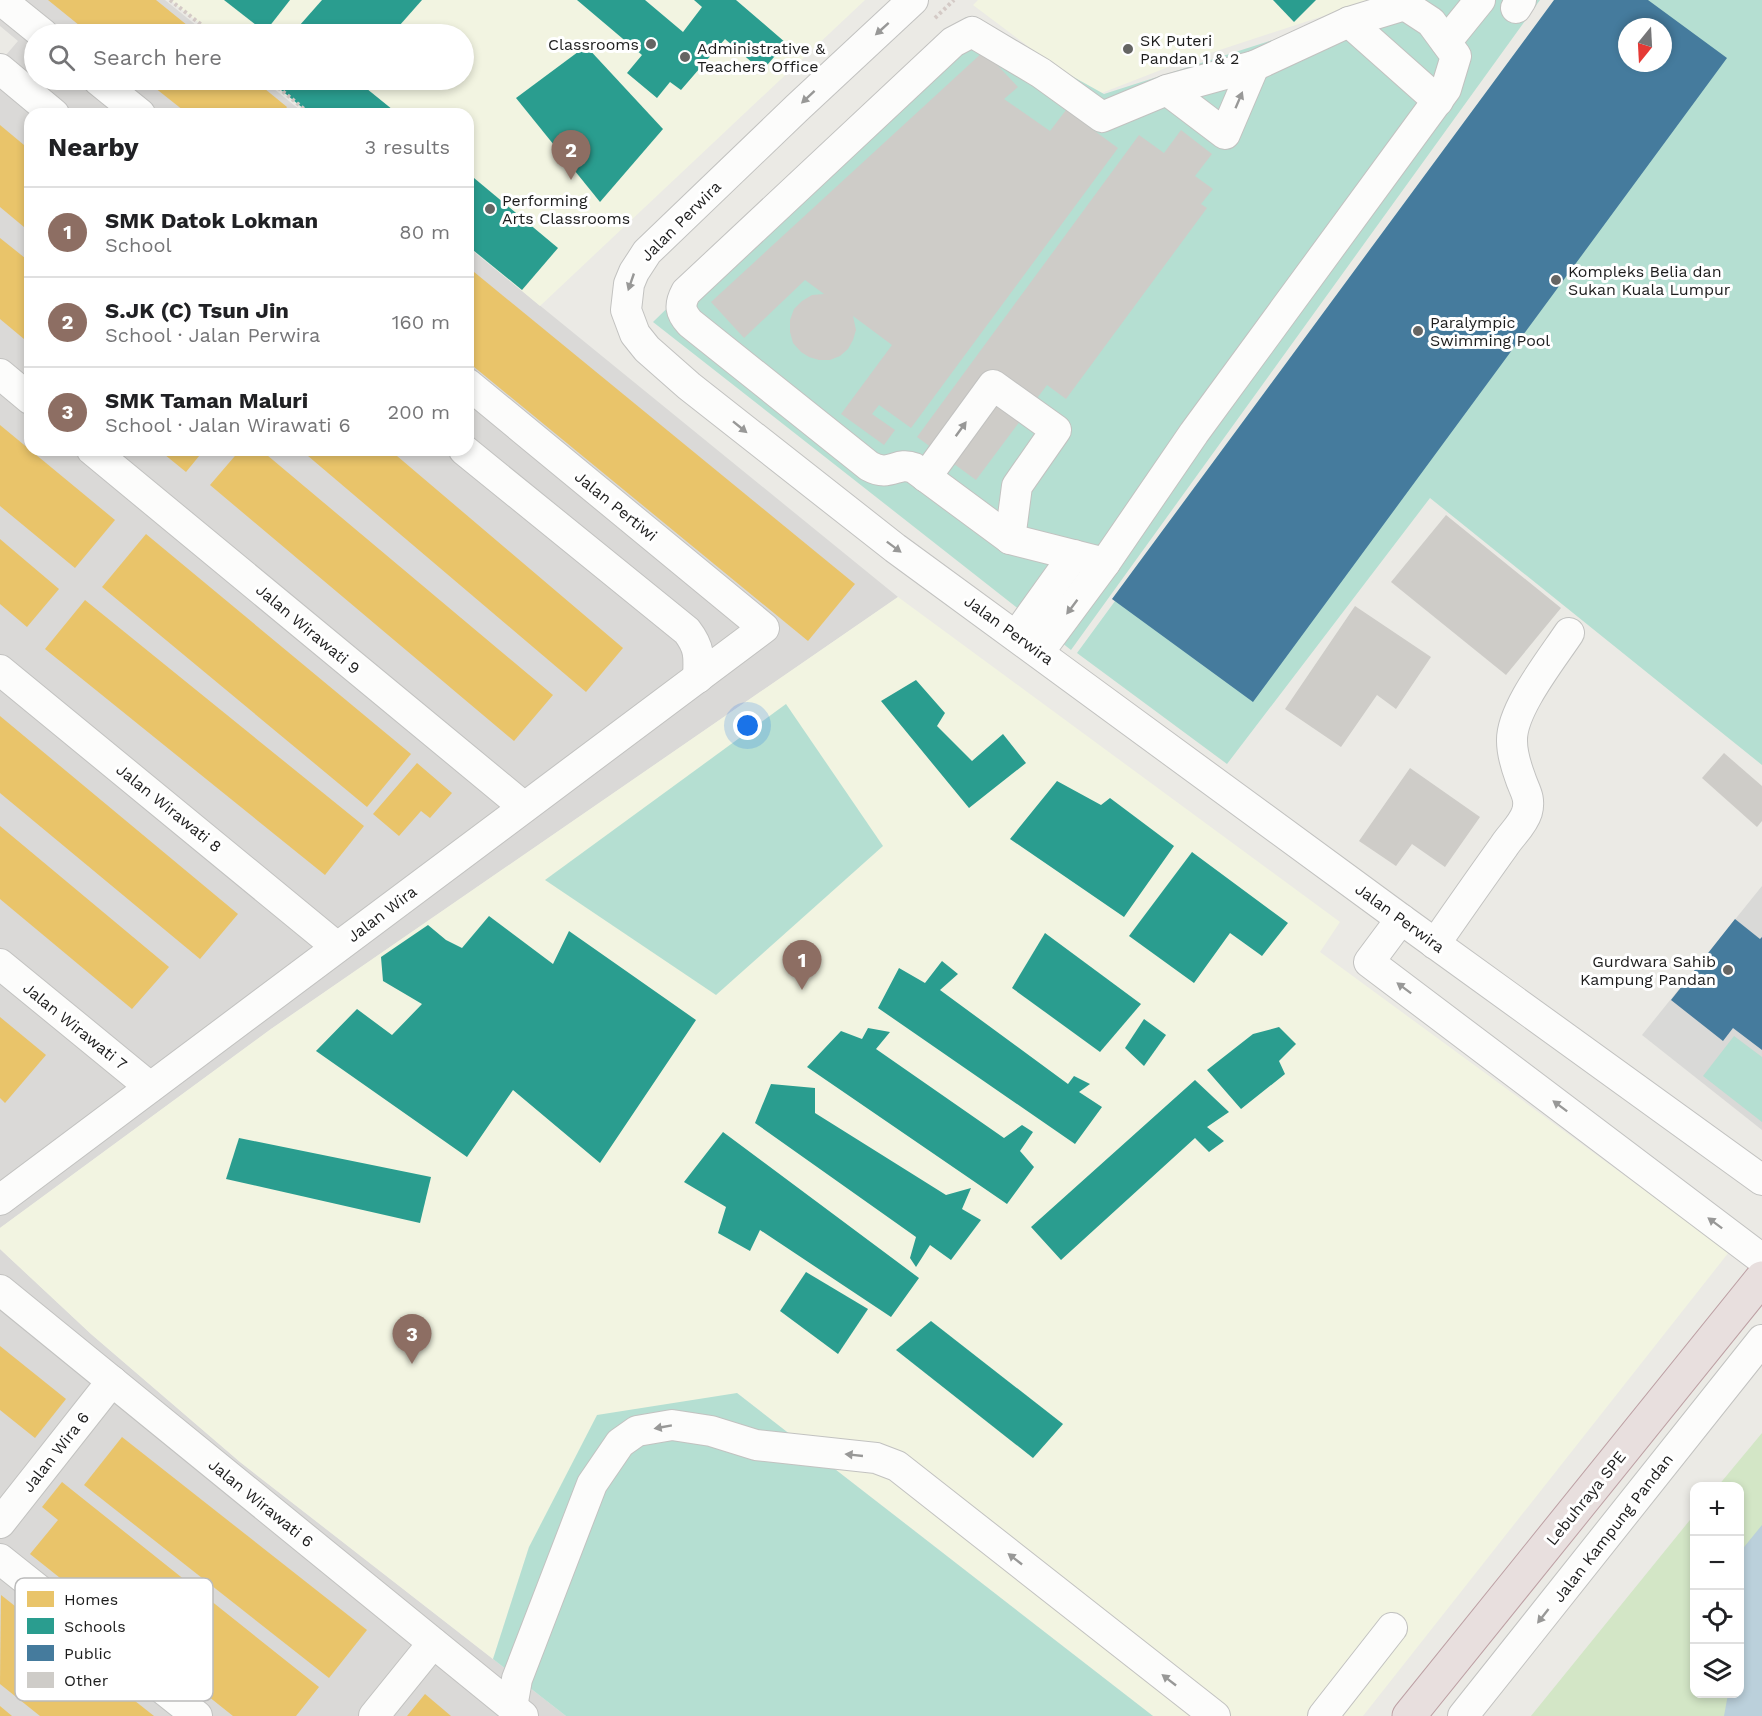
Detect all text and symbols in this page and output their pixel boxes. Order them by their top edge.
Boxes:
north arrow [1618,18,1672,72]
one-way arrow [875,21,889,35]
search box [24,24,474,90]
place label: SK Puteri Pandan 1 & 2 [1140,31,1239,68]
place label: Classrooms [548,35,639,54]
marker: Classrooms [644,37,658,51]
place label: Administrative & Teachers Office [697,39,826,76]
icon: search [45,41,78,74]
marker: SK Puteri Pandan 1 & 2 [1121,42,1135,56]
text: Search here [93,45,222,70]
marker: Administrative & Teachers Office [678,50,692,64]
one-way arrow [801,90,816,104]
one-way arrow [1235,91,1244,109]
pin: 2 [552,130,590,180]
text: Nearby [48,132,139,162]
text: 3 results [365,135,450,159]
street label: Jalan Perwira [637,177,725,265]
place label: Performing Arts Classrooms [502,191,630,228]
marker: Performing Arts Classrooms [483,202,497,216]
text: SMK Datok Lokman [105,208,318,233]
text: 1 [63,220,72,244]
text: 80 m [399,220,450,244]
text: School [105,233,172,257]
place label: Kompleks Belia dan Sukan Kuala Lumpur [1568,262,1731,299]
one-way arrow [625,273,635,291]
marker: Kompleks Belia dan Sukan Kuala Lumpur [1549,273,1563,287]
text: S.JK (C) Tsun Jin [105,298,289,323]
text: 2 [62,310,73,334]
text: 160 m [392,310,450,334]
place label: Paralympic Swimming Pool [1430,313,1550,350]
text: School · Jalan Perwira [105,323,320,347]
marker: Paralympic Swimming Pool [1411,324,1425,338]
text: SMK Taman Maluri [105,388,308,413]
text: 3 [62,400,73,424]
text: 200 m [388,400,450,424]
text: School · Jalan Wirawati 6 [105,413,351,437]
one-way arrow [732,420,748,433]
one-way arrow [954,422,966,437]
street label: Jalan Pertiwi [571,467,661,545]
one-way arrow [886,540,901,552]
street label: Jalan Wirawati 9 [252,580,364,678]
street label: Jalan Perwira [961,591,1057,669]
one-way arrow [1067,600,1079,615]
your location [733,711,762,740]
street label: Jalan Wirawati 8 [113,760,225,856]
street label: Jalan Perwira [1352,879,1448,957]
street label: Jalan Wira [344,882,420,946]
pin: 1 [782,940,822,990]
place label: Gurdwara Sahib Kampung Pandan [1580,952,1716,989]
marker: Gurdwara Sahib Kampung Pandan [1721,963,1735,977]
street label: Jalan Wirawati 7 [19,978,131,1074]
one-way arrow [1396,982,1412,995]
one-way arrow [1552,1100,1568,1112]
one-way arrow [1708,1218,1723,1230]
pin: 3 [392,1314,432,1364]
street label: Jalan Wira 6 [19,1408,93,1496]
one-way arrow [653,1423,672,1432]
street label: Lebuhraya SPE [1542,1447,1630,1549]
street label: Jalan Kampung Pandan [1549,1450,1677,1606]
one-way arrow [845,1451,864,1460]
street label: Jalan Wirawati 6 [205,1455,317,1551]
map controls [1690,1482,1744,1698]
button: + [1690,1482,1744,1536]
button: − [1690,1536,1744,1590]
one-way arrow [1008,1554,1023,1566]
legend [15,1578,213,1701]
text: Homes [64,1590,118,1609]
button: locate [1690,1590,1744,1644]
one-way arrow [1536,1608,1549,1624]
text: Schools [64,1617,126,1636]
text: Public [64,1644,112,1663]
button: layers [1690,1644,1744,1698]
text: Other [64,1671,109,1690]
one-way arrow [1161,1674,1176,1686]

